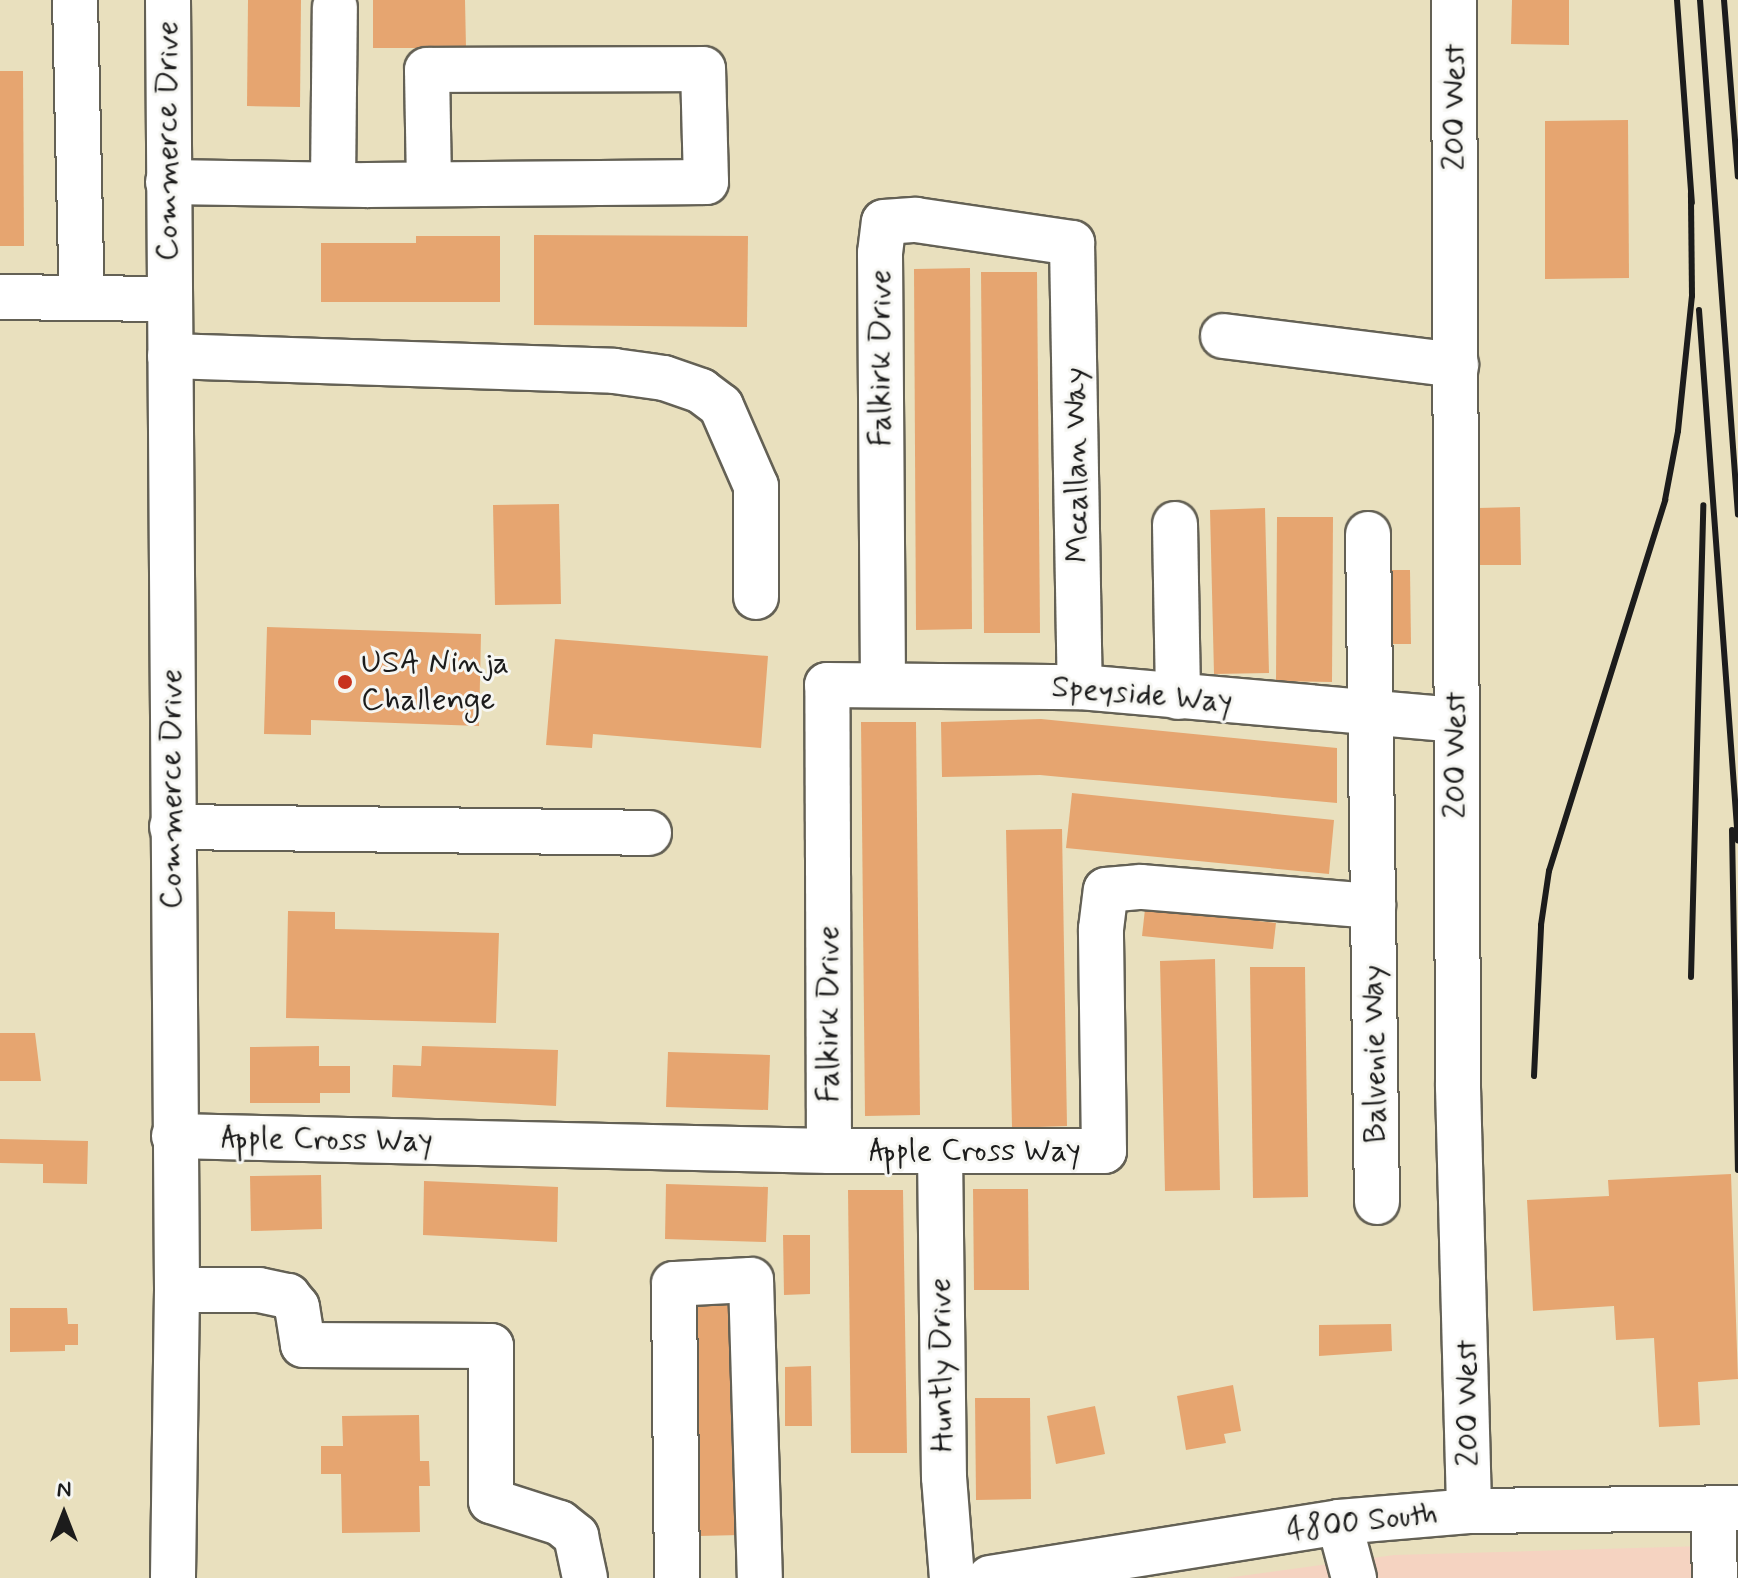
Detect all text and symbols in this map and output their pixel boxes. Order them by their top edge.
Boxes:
street label: Commerce Drive [149,22,187,260]
street label: 200 West [1436,43,1474,171]
street label: Falkirk Drive [862,271,900,445]
street label: Mccallan Way [1056,367,1098,563]
place label: USA Ninja Challenge [361,645,500,720]
street label: Speyside Way [1047,668,1237,722]
street label: Commerce Drive [153,670,191,908]
marker: USA Ninja Challenge [336,673,354,691]
street label: 200 West [1437,691,1475,819]
street label: Falkirk Drive [810,927,848,1101]
street label: Balvenie Way [1354,963,1396,1145]
street label: Apple Cross Way [217,1119,437,1161]
street label: Apple Cross Way [866,1132,1084,1170]
street label: Huntly Drive [921,1279,963,1451]
street label: 200 West [1448,1339,1488,1467]
north arrow [24,1474,104,1554]
text: N [57,1476,71,1504]
street label: 4800 South [1285,1494,1439,1550]

